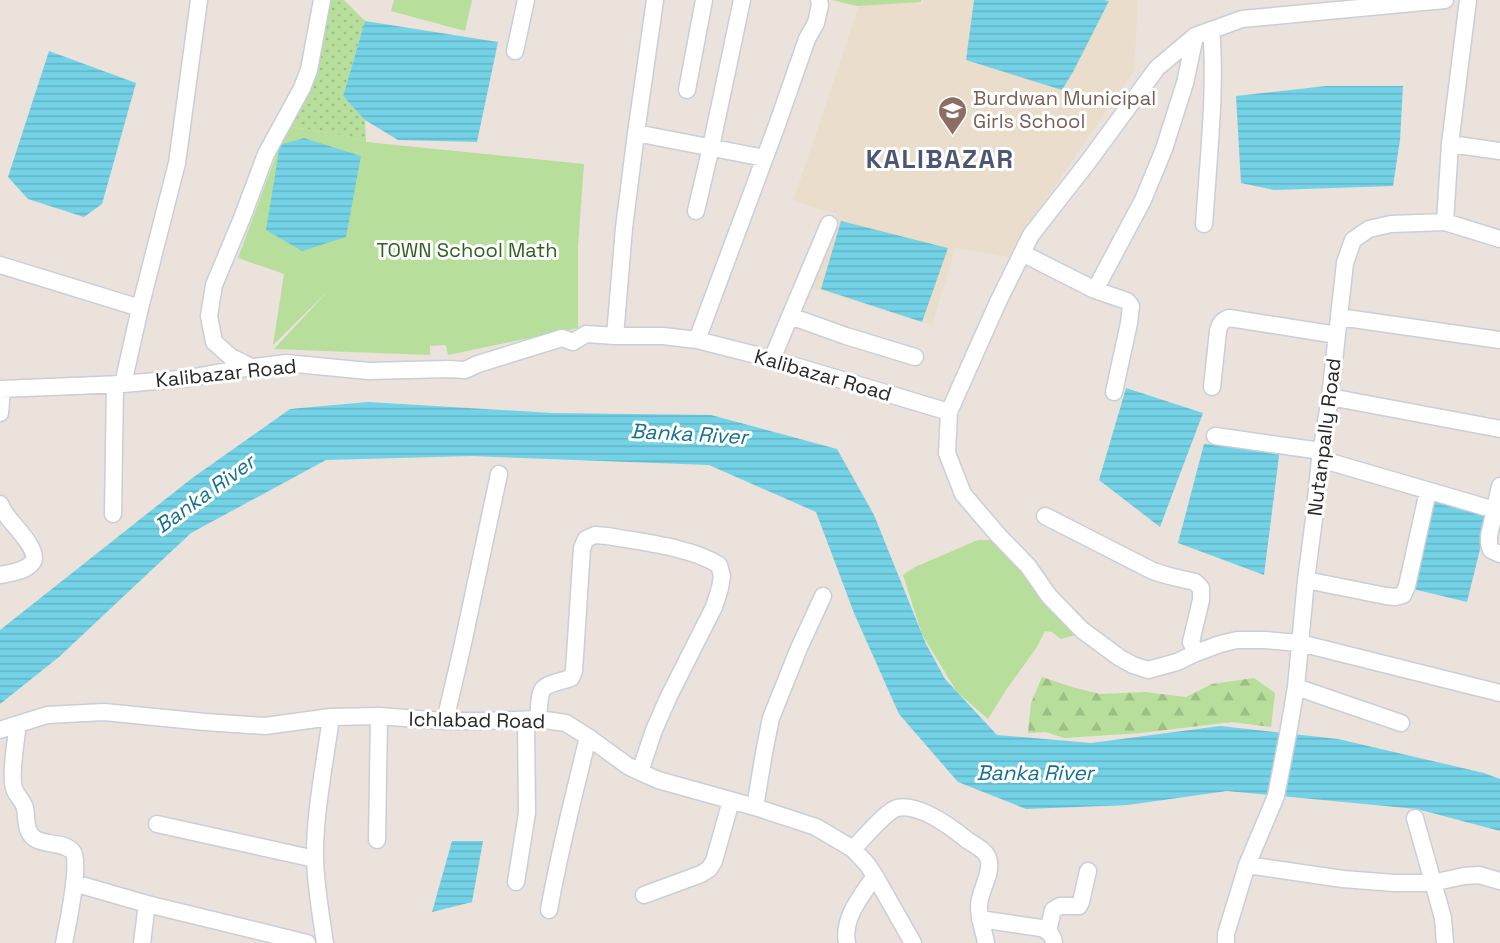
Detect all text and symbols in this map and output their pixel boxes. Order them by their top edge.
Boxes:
place label: Burdwan Municipal Girls School [973,85,1156,134]
school or university icon: Burdwan Municipal Girls School [936,94,968,136]
district label: KALIBAZAR [866,142,1014,176]
park label: TOWN School Math [376,237,558,263]
street label: Kalibazar Road [751,343,895,407]
street label: Kalibazar Road [154,353,298,393]
street label: Nutanpally Road [1301,356,1347,518]
water label: Banka River [630,417,750,450]
water label: Banka River [149,447,262,539]
street label: Ichlabad Road [408,706,546,734]
water label: Banka River [977,759,1096,786]

